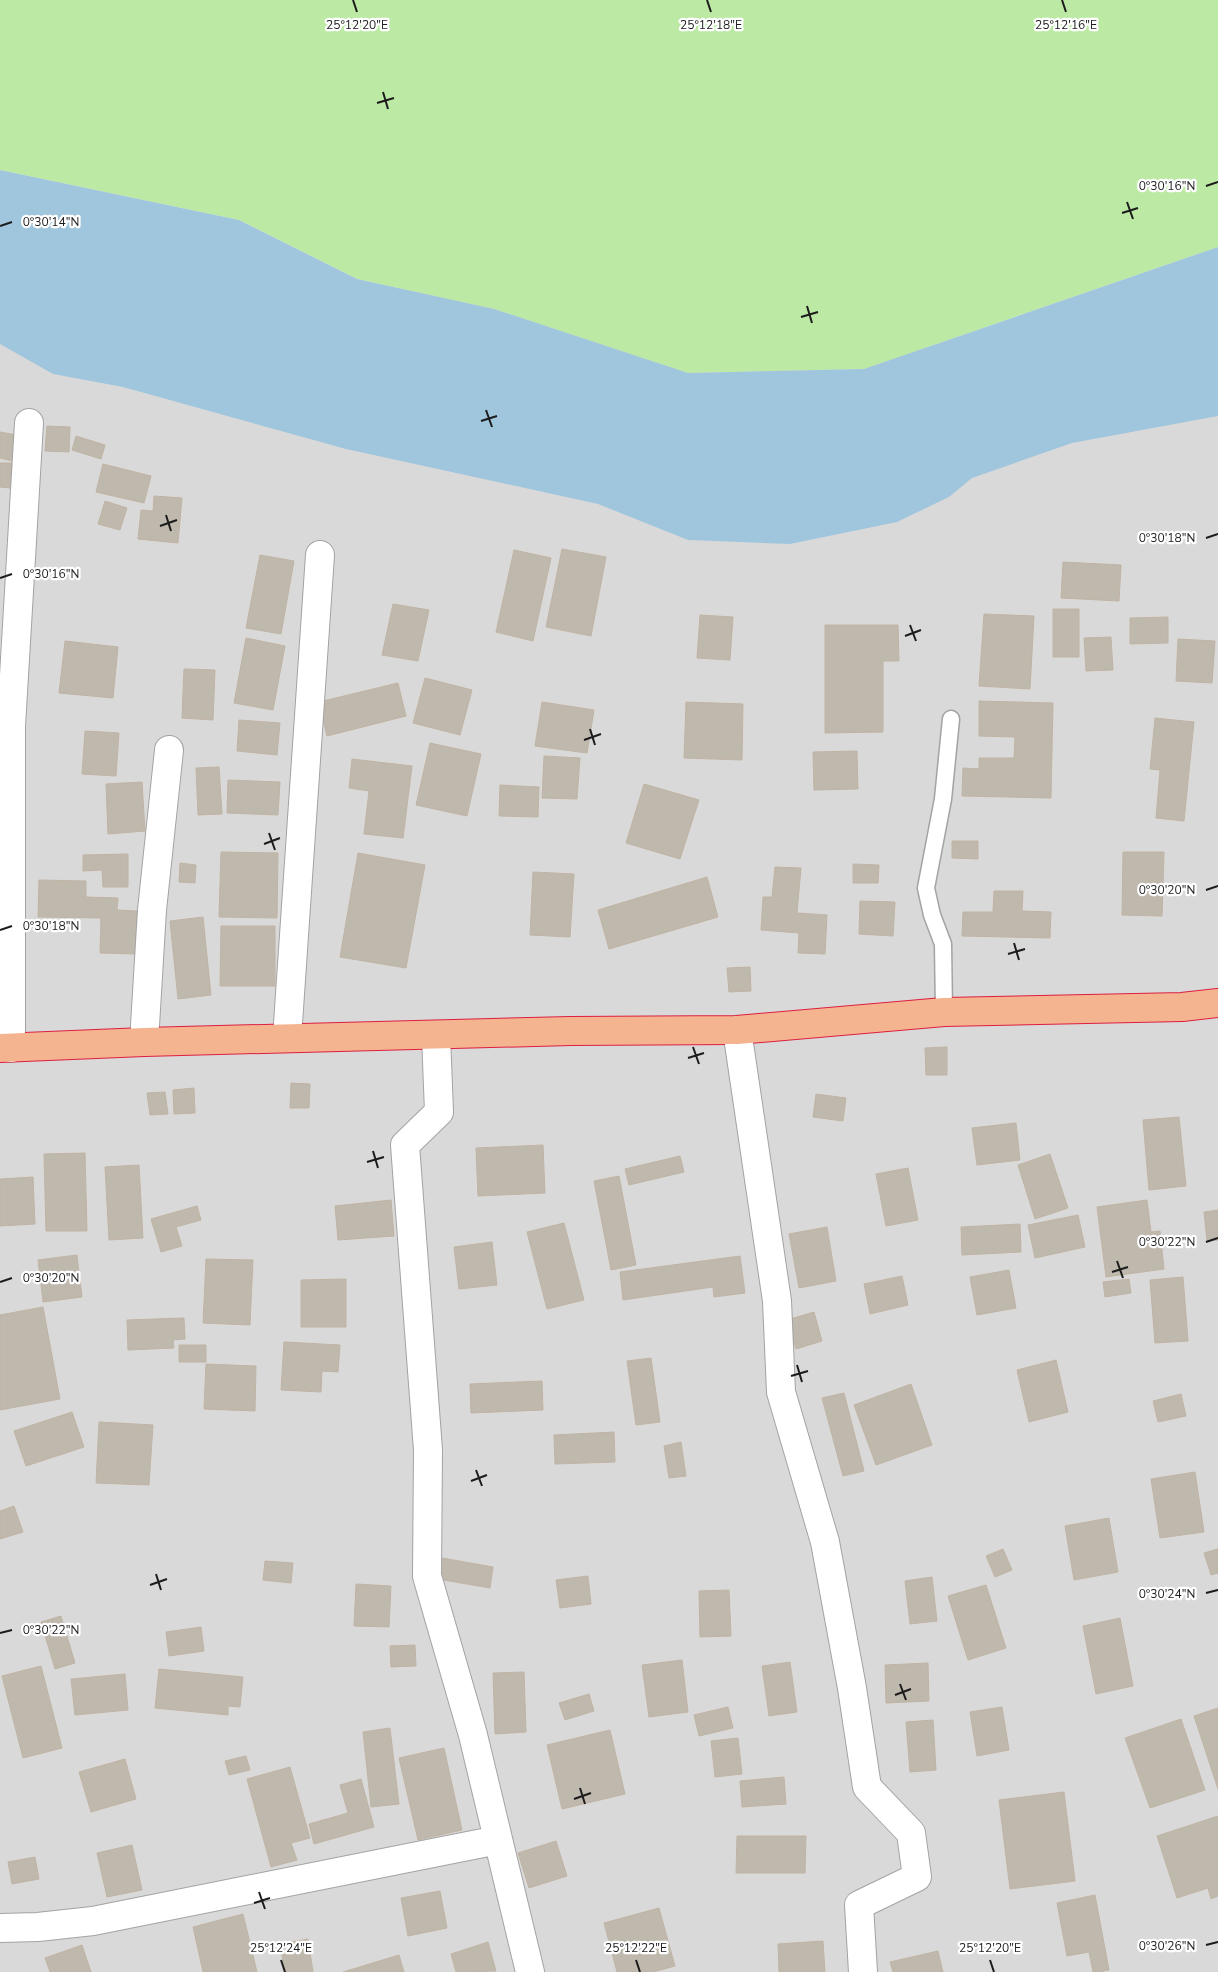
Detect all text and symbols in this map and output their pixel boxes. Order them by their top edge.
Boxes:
text: 25°12'20"E [326,17,388,33]
text: 25°12'18"E [680,17,742,33]
text: 25°12'16"E [1035,17,1097,33]
text: 0°30'16"N [1139,178,1195,194]
text: 0°30'14"N [23,214,79,230]
text: 0°30'18"N [1139,530,1195,546]
text: 0°30'16"N [23,566,79,582]
text: 0°30'20"N [1139,882,1195,898]
text: 0°30'18"N [23,918,79,934]
text: 0°30'22"N [1139,1234,1195,1250]
text: 0°30'20"N [23,1270,79,1286]
text: 0°30'24"N [1139,1586,1195,1602]
text: 0°30'22"N [23,1622,79,1638]
text: 0°30'26"N [1139,1938,1195,1954]
text: 25°12'24"E [250,1940,312,1956]
text: 25°12'22"E [605,1940,667,1956]
text: 25°12'20"E [959,1940,1021,1956]

